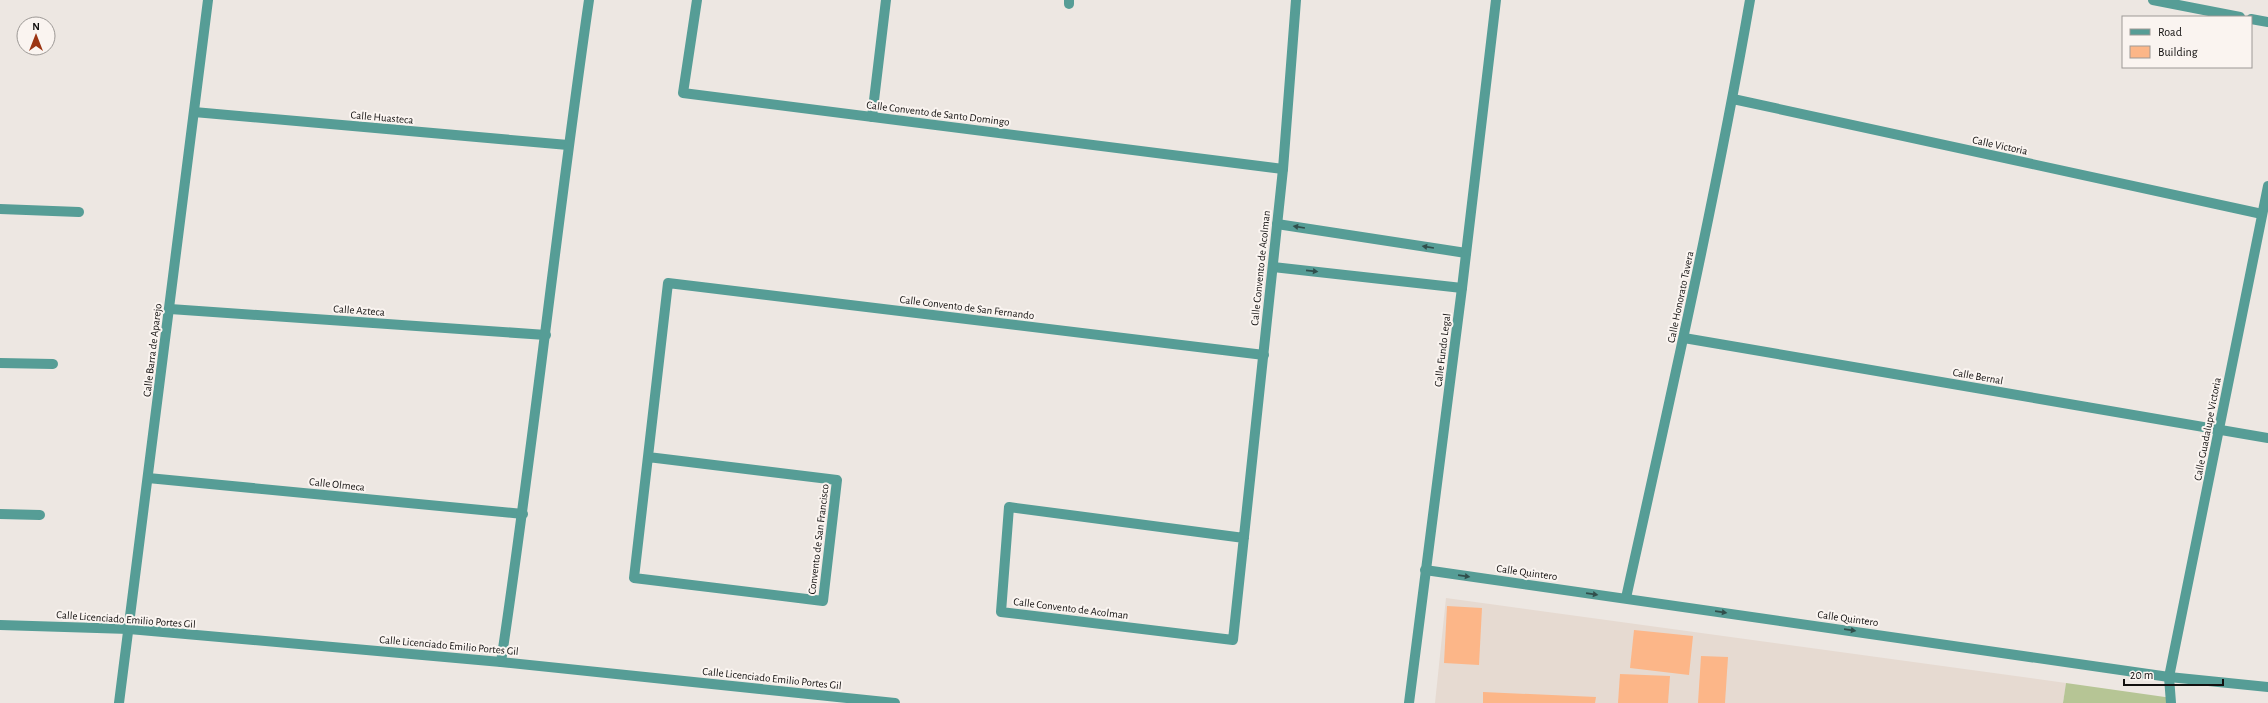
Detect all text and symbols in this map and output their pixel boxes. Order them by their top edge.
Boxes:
north arrow [16,16,56,56]
legend [2122,16,2252,68]
text: N [32,21,40,32]
text: Road [2158,26,2182,38]
text: Building [2158,46,2198,58]
street label: Calle Convento de Santo Domingo [866,99,1010,128]
street label: Calle Huasteca [350,109,414,126]
street label: Calle Victoria [1971,134,2029,157]
street label: Calle Convento de Acolman [1249,210,1272,326]
one-way arrow [1293,224,1305,230]
one-way arrow [1422,244,1434,250]
street label: Calle Honorato Tavera [1665,250,1696,344]
one-way arrow [1305,268,1318,274]
street label: Calle Convento de San Fernando [899,294,1035,321]
street label: Calle Barra de Aparejo [141,303,164,397]
street label: Calle Azteca [333,303,385,318]
street label: Calle Fundo Legal [1433,313,1452,387]
street label: Calle Bernal [1952,367,2004,386]
street label: Calle Guadalupe Victoria [2192,377,2223,482]
street label: Calle Olmeca [309,476,365,493]
street label: Convento de San Francisco [806,483,831,595]
street label: Calle Quintero [1496,563,1558,582]
one-way arrow [1458,573,1470,579]
one-way arrow [1586,591,1599,597]
street label: Calle Convento de Acolman [1013,596,1129,621]
street label: Calle Licenciado Emilio Portes Gil [56,609,196,630]
one-way arrow [1715,609,1727,615]
street label: Calle Quintero [1817,609,1879,628]
one-way arrow [1844,627,1856,633]
street label: Calle Licenciado Emilio Portes Gil [379,634,519,657]
scale bar [2124,661,2223,687]
street label: Calle Licenciado Emilio Portes Gil [702,666,842,691]
text: 20 m [2130,669,2153,681]

